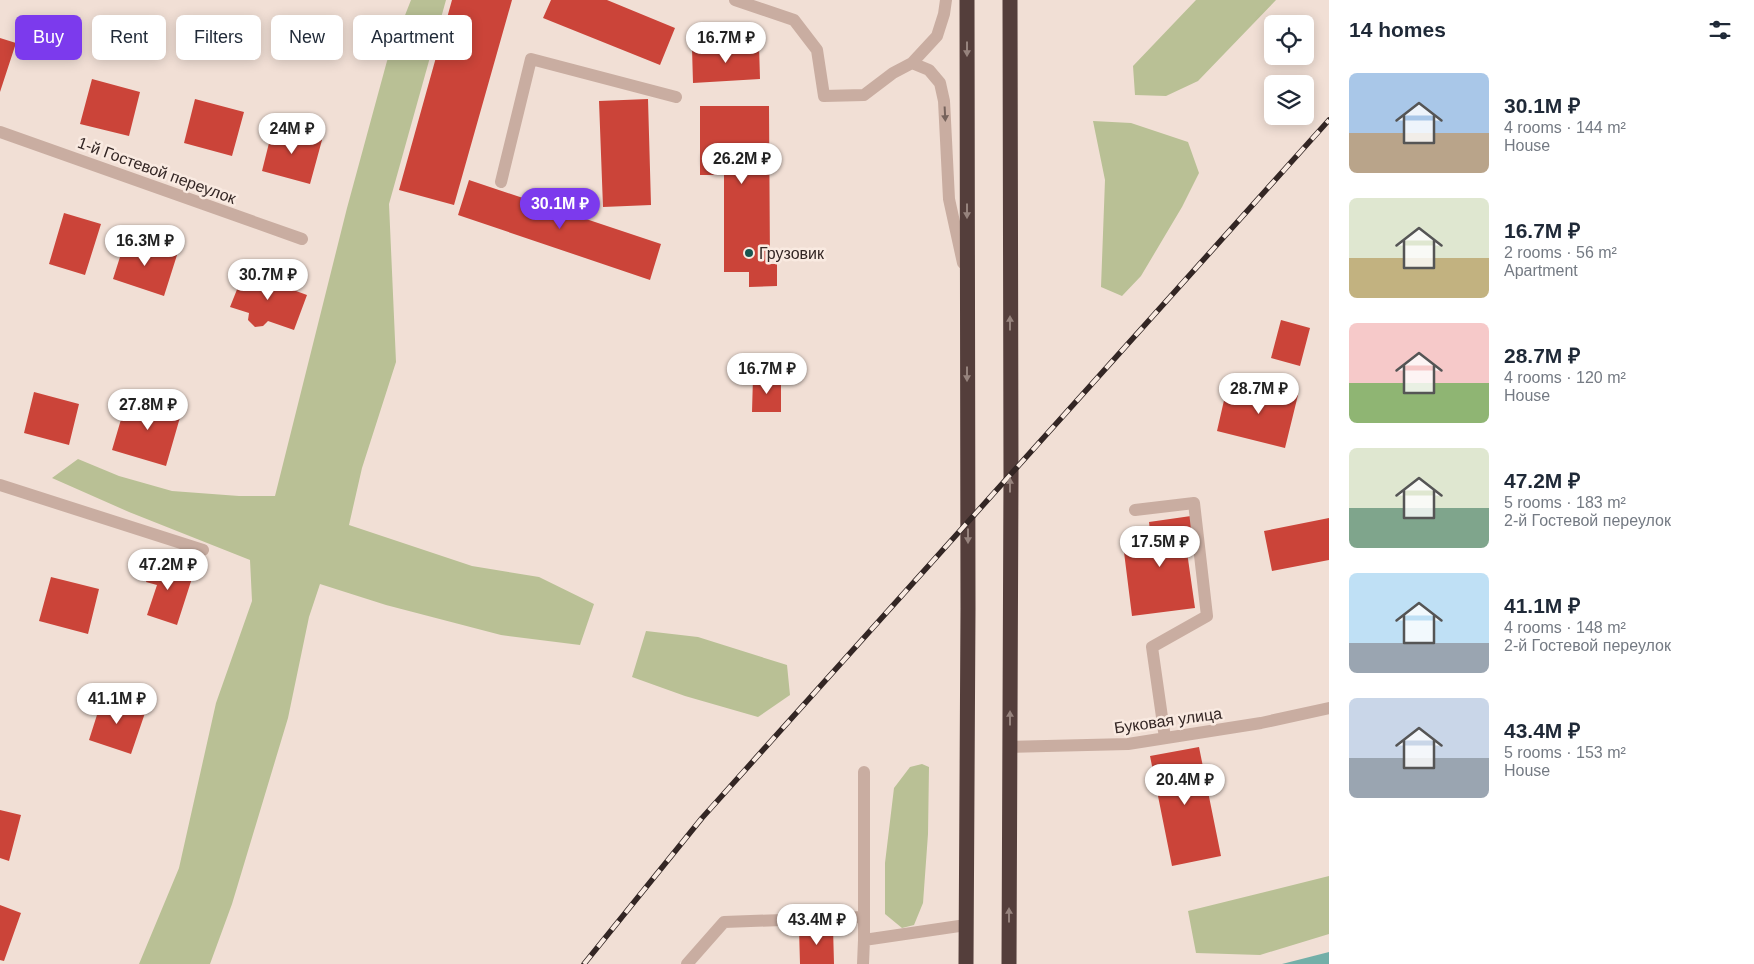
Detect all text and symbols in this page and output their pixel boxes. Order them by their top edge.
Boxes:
chip: Buy [15,15,82,60]
chip: Rent [92,15,166,60]
chip: Filters [176,15,261,60]
chip: New [271,15,343,60]
chip: Apartment [353,15,472,60]
map controls [1264,15,1314,125]
button: locate [1264,15,1314,65]
icon: filters [1706,16,1734,44]
text: 14 homes [1349,18,1446,41]
pin: 16.7M ₽ [680,22,772,64]
text: 16.7M ₽ [697,29,755,46]
one-way arrow [963,41,971,57]
button: layers [1264,75,1314,125]
icon: home [1389,93,1449,153]
text: 30.1M ₽ [1504,94,1580,117]
one-way arrow [941,106,949,122]
pin: 24M ₽ [257,112,327,155]
text: 4 rooms · 144 m² [1504,119,1626,136]
text: 24M ₽ [270,120,314,137]
street label: 1-й Гостевой переулок [75,134,239,207]
text: House [1504,137,1550,154]
pin: 26.2M ₽ [696,142,788,185]
text: 26.2M ₽ [713,150,771,167]
pin: 30.1M ₽ [514,188,606,230]
text: 30.1M ₽ [531,195,589,212]
one-way arrow [963,203,971,219]
icon: home [1389,218,1449,278]
text: 16.7M ₽ [1504,219,1580,242]
pin: 16.3M ₽ [99,224,191,267]
text: 16.3M ₽ [116,232,174,249]
text: 2 rooms · 56 m² [1504,244,1617,261]
place label: Грузовик [759,245,825,262]
marker: Грузовик [743,247,755,259]
pin: 30.7M ₽ [222,258,314,301]
text: Apartment [1504,262,1578,279]
text: 30.7M ₽ [239,266,297,283]
one-way arrow [1006,315,1014,331]
icon: home [1389,343,1449,403]
text: 28.7M ₽ [1504,344,1580,367]
pin: 16.7M ₽ [721,352,813,395]
text: 16.7M ₽ [738,360,796,377]
one-way arrow [963,366,971,382]
text: 4 rooms · 120 m² [1504,369,1626,386]
pin: 28.7M ₽ [1213,372,1305,415]
text: 28.7M ₽ [1230,380,1288,397]
text: House [1504,387,1550,404]
pin: 27.8M ₽ [102,388,194,431]
text: 27.8M ₽ [119,396,177,413]
icon: home [1389,468,1449,528]
text: 47.2M ₽ [1504,469,1580,492]
one-way arrow [1007,477,1015,493]
text: 5 rooms · 183 m² [1504,494,1626,511]
text: 2-й Гостевой переулок [1504,512,1671,529]
pin: 17.5M ₽ [1114,526,1206,568]
one-way arrow [964,528,972,544]
text: 17.5M ₽ [1131,533,1189,550]
pin: 47.2M ₽ [122,548,214,591]
text: 47.2M ₽ [139,556,197,573]
icon: home [1389,593,1449,653]
text: 41.1M ₽ [1504,594,1580,617]
text: 4 rooms · 148 m² [1504,619,1626,636]
text: 2-й Гостевой переулок [1504,637,1671,654]
pin: 41.1M ₽ [71,682,163,725]
text: 41.1M ₽ [88,690,146,707]
street label: Буковая улица [1113,705,1223,736]
one-way arrow [1006,710,1014,726]
icon: home [1389,718,1449,778]
text: 43.4M ₽ [1504,719,1580,742]
text: 5 rooms · 153 m² [1504,744,1626,761]
text: House [1504,762,1550,779]
pin: 20.4M ₽ [1139,764,1231,806]
text: 20.4M ₽ [1156,771,1214,788]
pin: 43.4M ₽ [771,904,863,946]
one-way arrow [1005,907,1013,923]
text: 43.4M ₽ [788,911,846,928]

